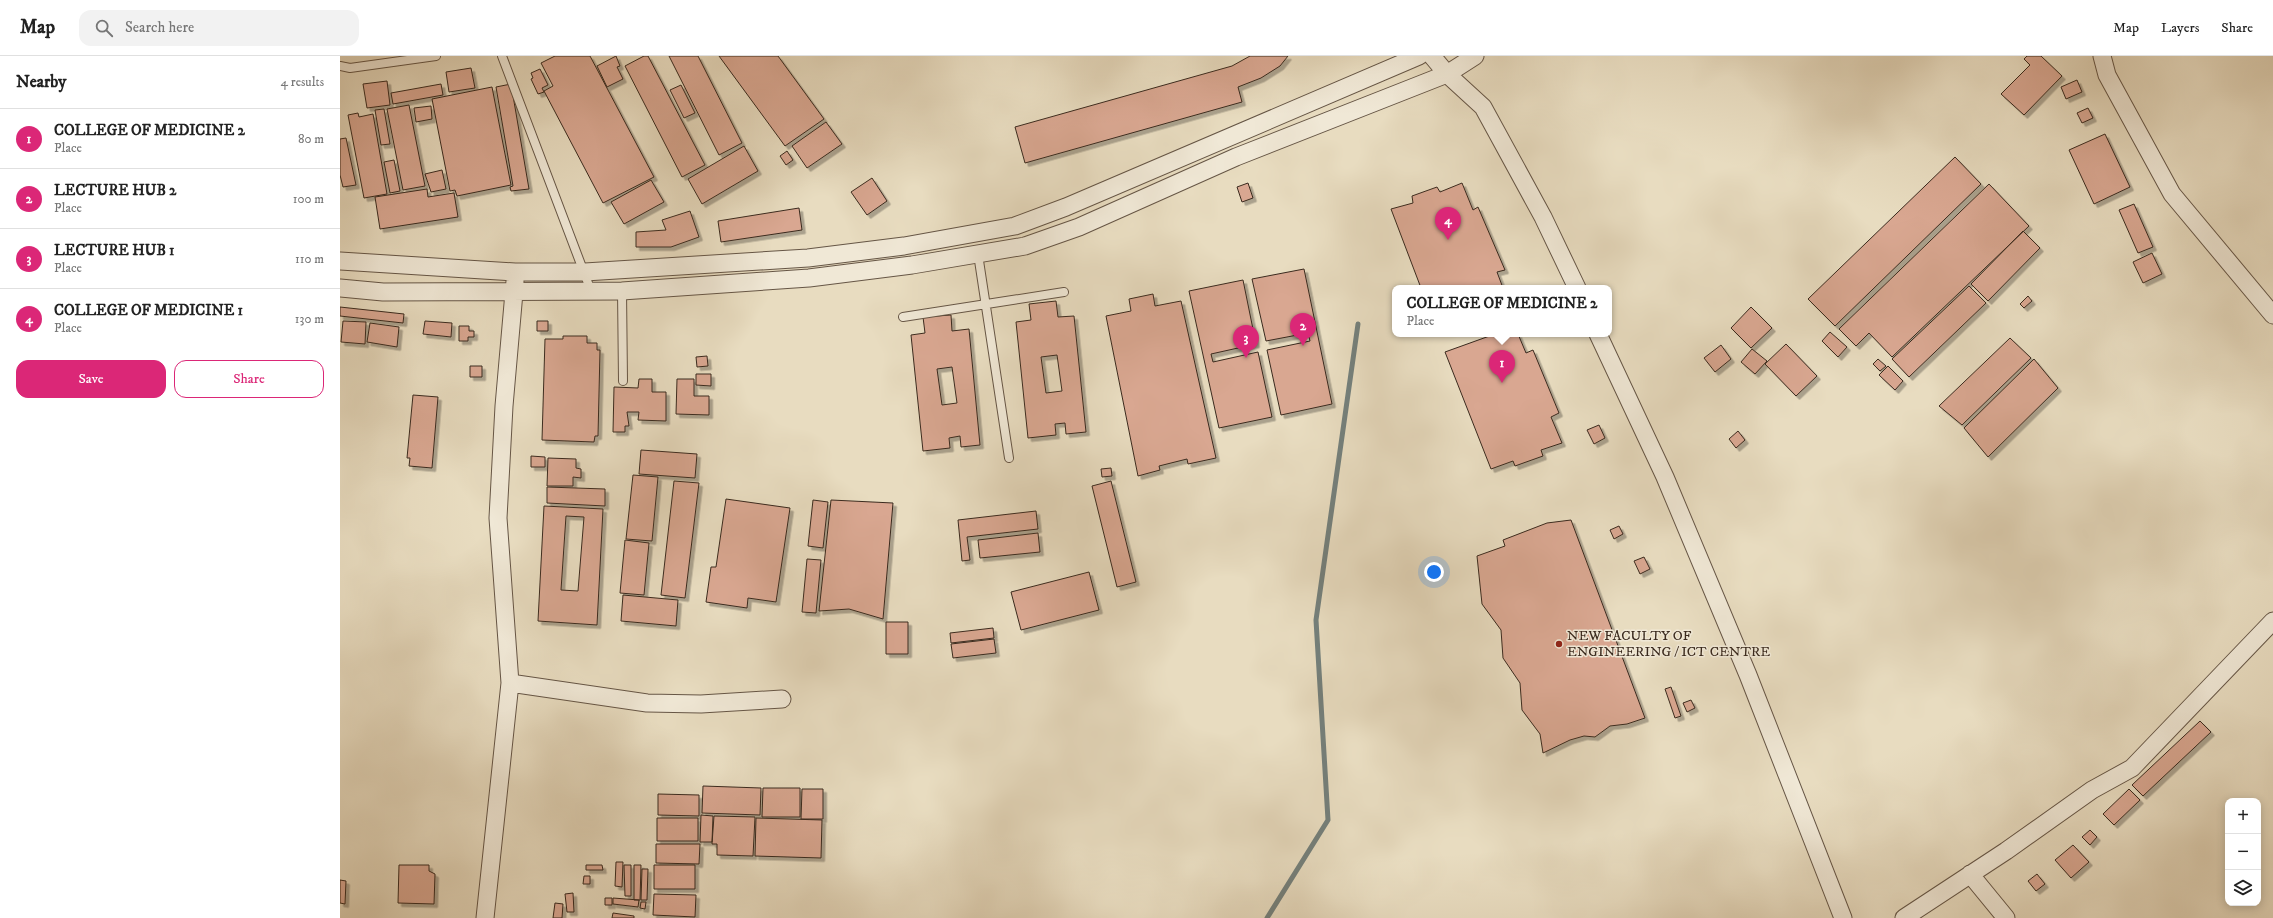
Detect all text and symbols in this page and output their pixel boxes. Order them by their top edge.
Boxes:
search box [79,10,359,46]
text: Map [20,16,55,39]
icon: search [93,17,115,39]
text: Search here [125,18,194,37]
text: Map [2113,19,2139,37]
text: Layers [2161,19,2199,37]
text: Share [2221,19,2253,37]
text: Nearby [16,71,66,93]
text: 4 results [281,74,324,90]
text: COLLEGE OF MEDICINE 2 [54,121,245,140]
text: 1 [27,131,31,147]
text: 80 m [298,131,324,147]
text: Place [54,140,82,156]
text: LECTURE HUB 2 [54,181,176,200]
text: 2 [26,191,32,207]
text: 100 m [293,191,324,207]
text: Place [54,200,82,216]
pin: 4 [1435,207,1461,240]
text: LECTURE HUB 1 [54,241,175,260]
text: 3 [27,251,31,267]
text: 110 m [295,251,324,267]
text: Place [54,260,82,276]
popup [1392,285,1612,337]
text: COLLEGE OF MEDICINE 2 [1407,294,1597,313]
text: COLLEGE OF MEDICINE 1 [54,301,243,320]
text: 4 [25,311,33,327]
text: 130 m [295,311,324,327]
pin: 2 [1290,313,1316,346]
text: Place [1407,313,1434,329]
text: Place [54,320,82,336]
pin: 3 [1233,325,1259,358]
pin: 1 [1489,350,1515,383]
button: Save [16,360,166,398]
button: Share [174,360,324,398]
your location [1424,562,1444,582]
place label: NEW FACULTY OF ENGINEERING / ICT CENTRE [1567,627,1770,661]
marker: NEW FACULTY OF ENGINEERING / ICT CENTRE [1554,639,1564,649]
map controls [2225,798,2261,906]
button: + [2225,798,2261,834]
button: − [2225,834,2261,870]
button: layers [2225,870,2261,906]

